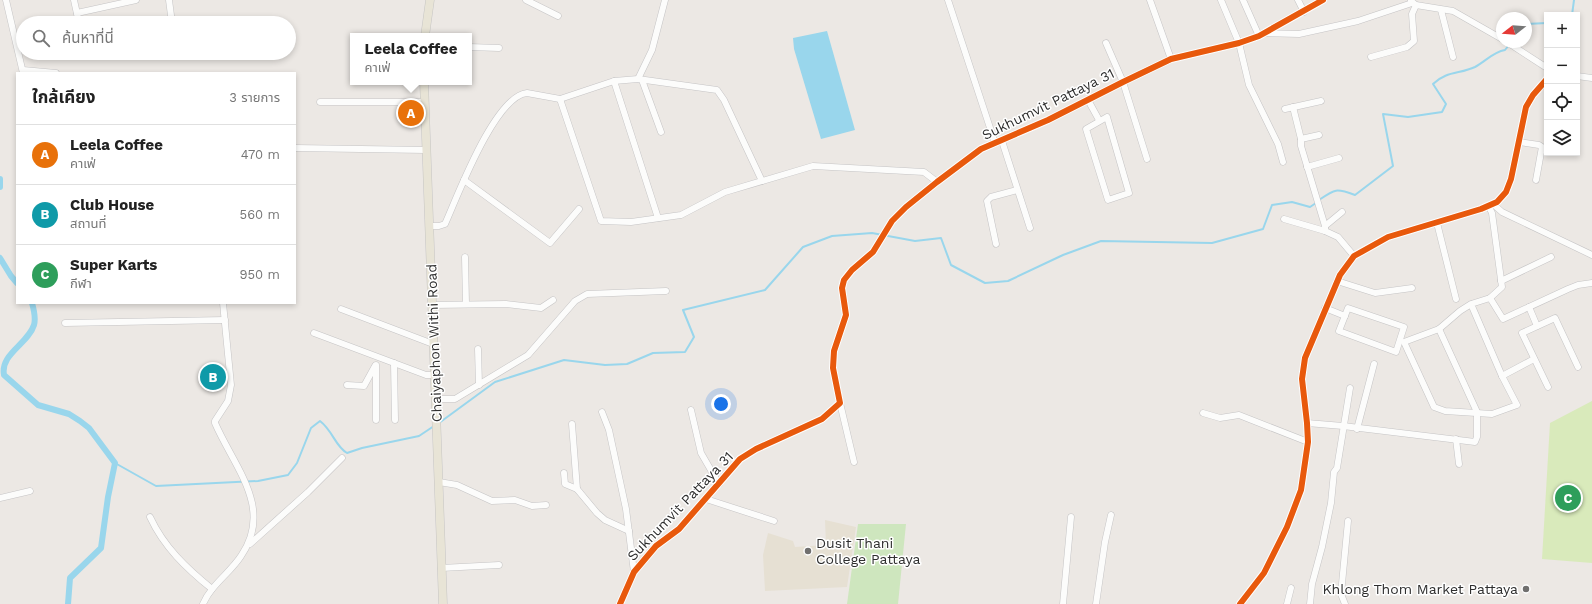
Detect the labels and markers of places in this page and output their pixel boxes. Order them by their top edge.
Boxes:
pin: A [398,98,424,128]
pin: B [200,362,226,392]
pin: C [1555,483,1581,513]
place label: Dusit Thani College Pattaya [816,535,921,567]
marker: Dusit Thani College Pattaya [803,546,813,556]
place label: Khlong Thom Market Pattaya [1322,581,1518,597]
marker: Khlong Thom Market Pattaya [1521,584,1531,594]

